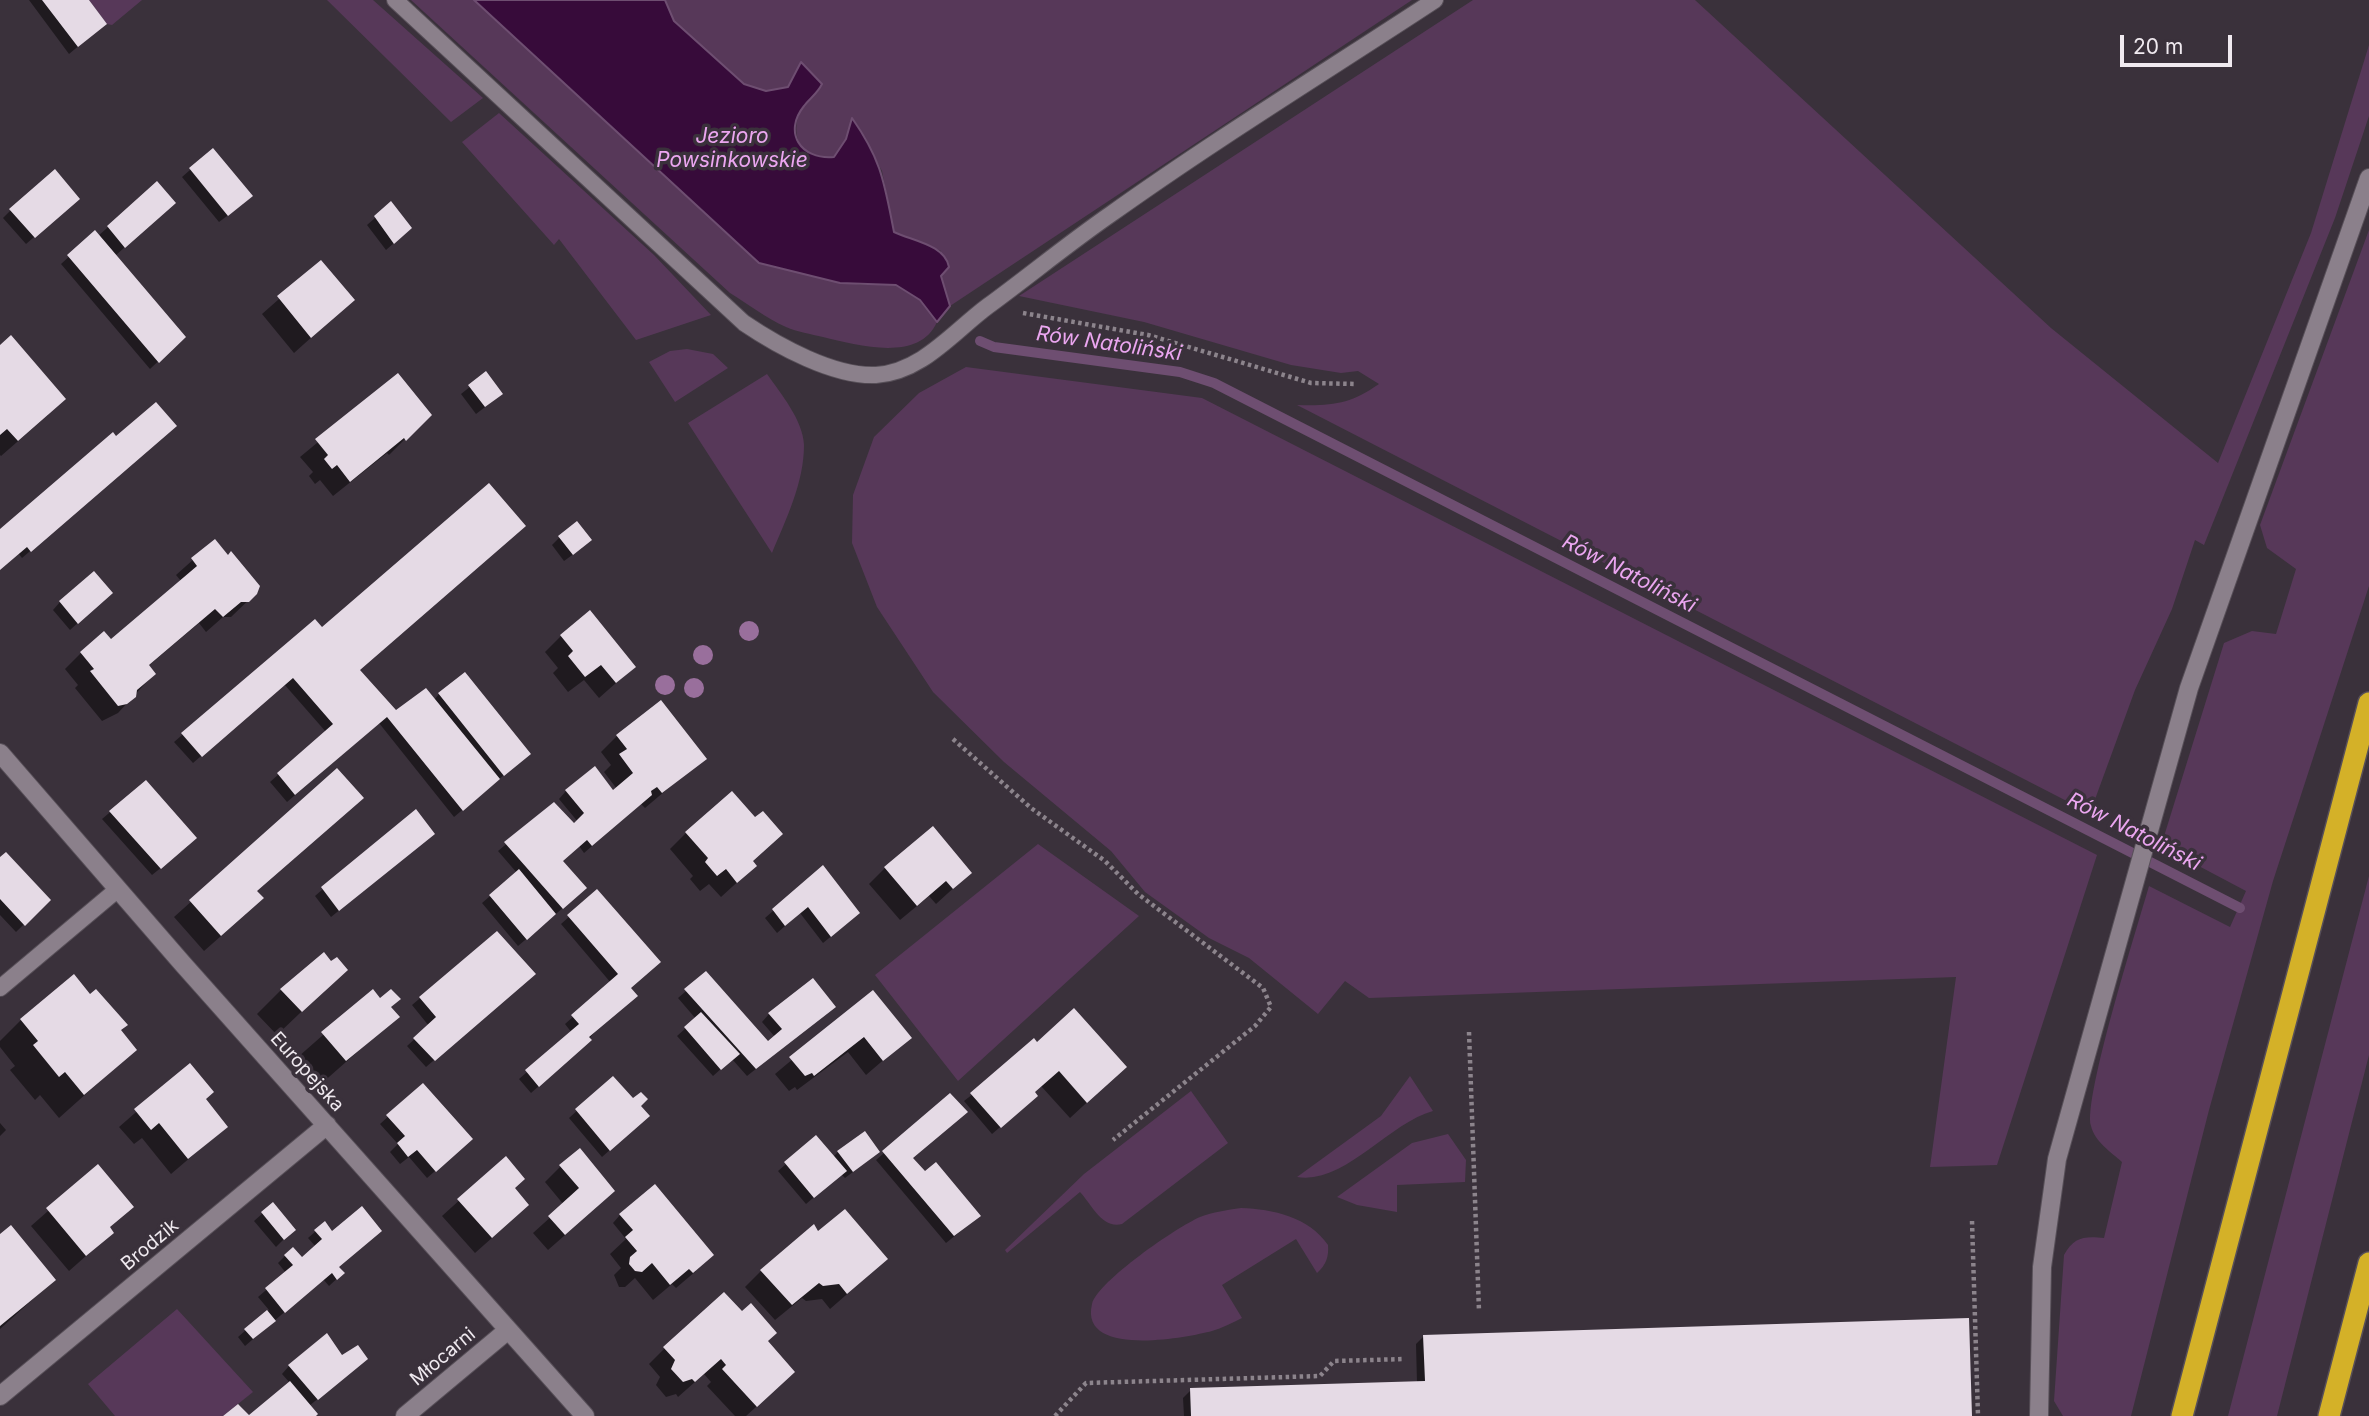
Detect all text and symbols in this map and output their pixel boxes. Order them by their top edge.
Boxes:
scale bar [2124,21,2236,65]
text: 20 m [2133,34,2183,59]
water label: Jezioro Powsinkowskie [656,124,808,174]
water label: Rów Natoliński [1035,321,1183,367]
water label: Rów Natoliński [1558,529,1700,619]
water label: Rów Natoliński [2063,787,2205,877]
street label: Europejska [265,1027,349,1117]
street label: Brodzik [117,1214,183,1276]
street label: Młocarni [406,1323,480,1391]

